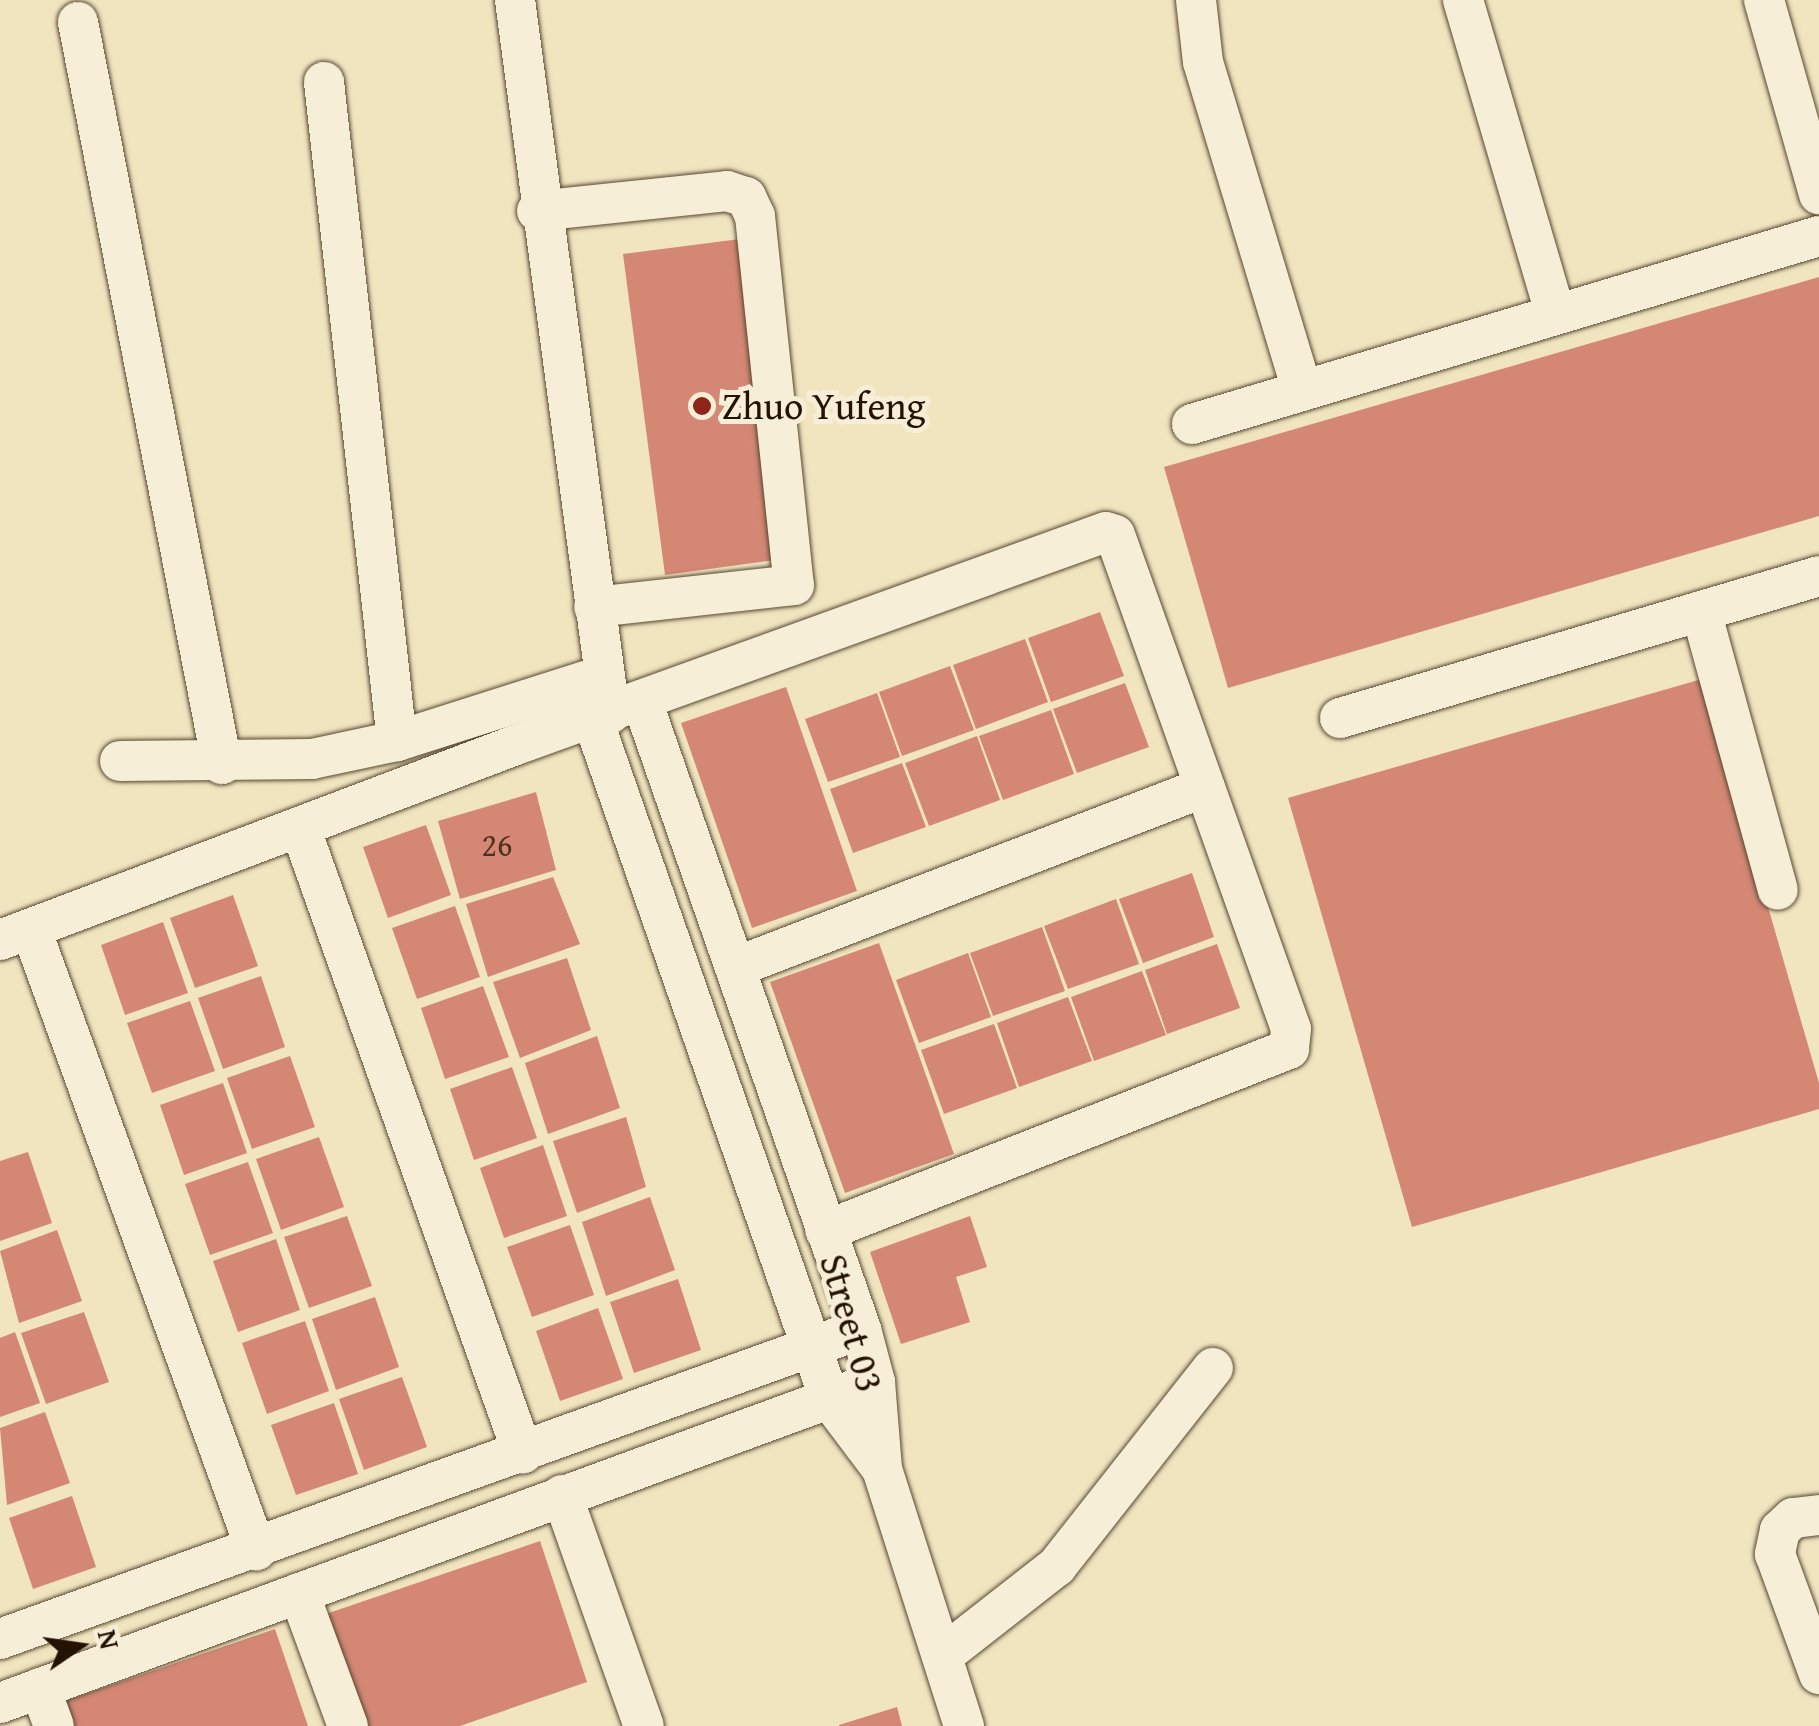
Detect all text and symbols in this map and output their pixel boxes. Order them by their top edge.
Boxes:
place label: Zhuo Yufeng [722,383,925,429]
marker: Zhuo Yufeng [691,395,713,417]
house number: 26 [482,826,512,864]
street label: Street 03 [811,1249,893,1397]
north arrow [30,1596,130,1696]
text: N [88,1625,132,1653]

